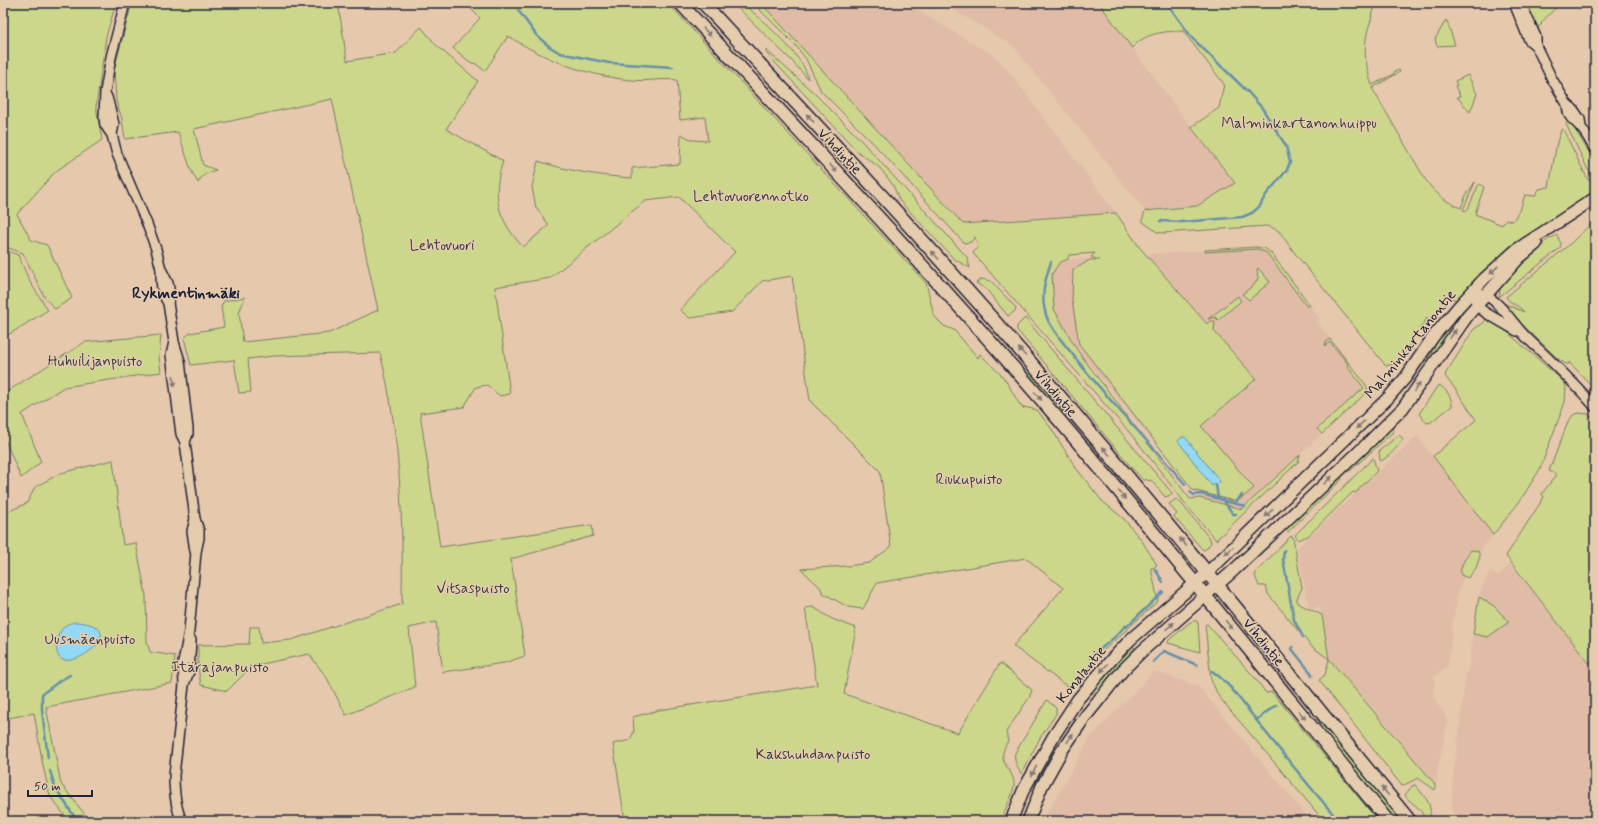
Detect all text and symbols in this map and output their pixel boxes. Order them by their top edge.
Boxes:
one-way arrow [702,26,711,37]
one-way arrow [805,113,815,123]
park label: Malminkartanonhuippu [1221,114,1377,134]
street label: Vihdintie [813,124,866,179]
one-way arrow [828,163,838,173]
park label: Lehtovuorennotko [693,187,809,207]
park label: Lehtovuori [410,236,474,256]
one-way arrow [931,250,940,260]
one-way arrow [1489,265,1499,275]
district label: Rykmentinmäki [132,283,240,304]
street label: Malminkartanontie [1360,286,1461,404]
one-way arrow [1449,329,1458,340]
one-way arrow [1017,347,1026,357]
park label: Huhuilijanpuisto [48,352,142,372]
street label: Vihdintie [1029,366,1081,422]
one-way arrow [171,375,177,387]
one-way arrow [1413,381,1421,392]
one-way arrow [1033,391,1042,402]
one-way arrow [1355,420,1365,430]
one-way arrow [1101,446,1111,456]
park label: Riukupuisto [935,470,1003,490]
one-way arrow [1323,475,1333,485]
one-way arrow [1118,490,1127,501]
one-way arrow [1264,508,1274,518]
one-way arrow [1179,537,1187,548]
one-way arrow [1224,547,1235,556]
park label: Vitsaspuisto [436,579,510,599]
street label: Vihdintie [1238,614,1289,671]
one-way arrow [1225,620,1233,631]
one-way arrow [1164,621,1175,630]
park label: Uusmäenpuisto [45,630,135,650]
street label: Konalantie [1052,642,1111,708]
park label: Itärajanpuisto [171,658,269,678]
one-way arrow [1100,663,1109,673]
one-way arrow [1297,709,1306,720]
one-way arrow [1067,732,1074,743]
park label: Kakshuhdanpuisto [756,745,870,765]
one-way arrow [1030,765,1037,777]
scale bar [28,772,92,798]
text: 50 m [34,779,61,795]
one-way arrow [1381,785,1390,796]

